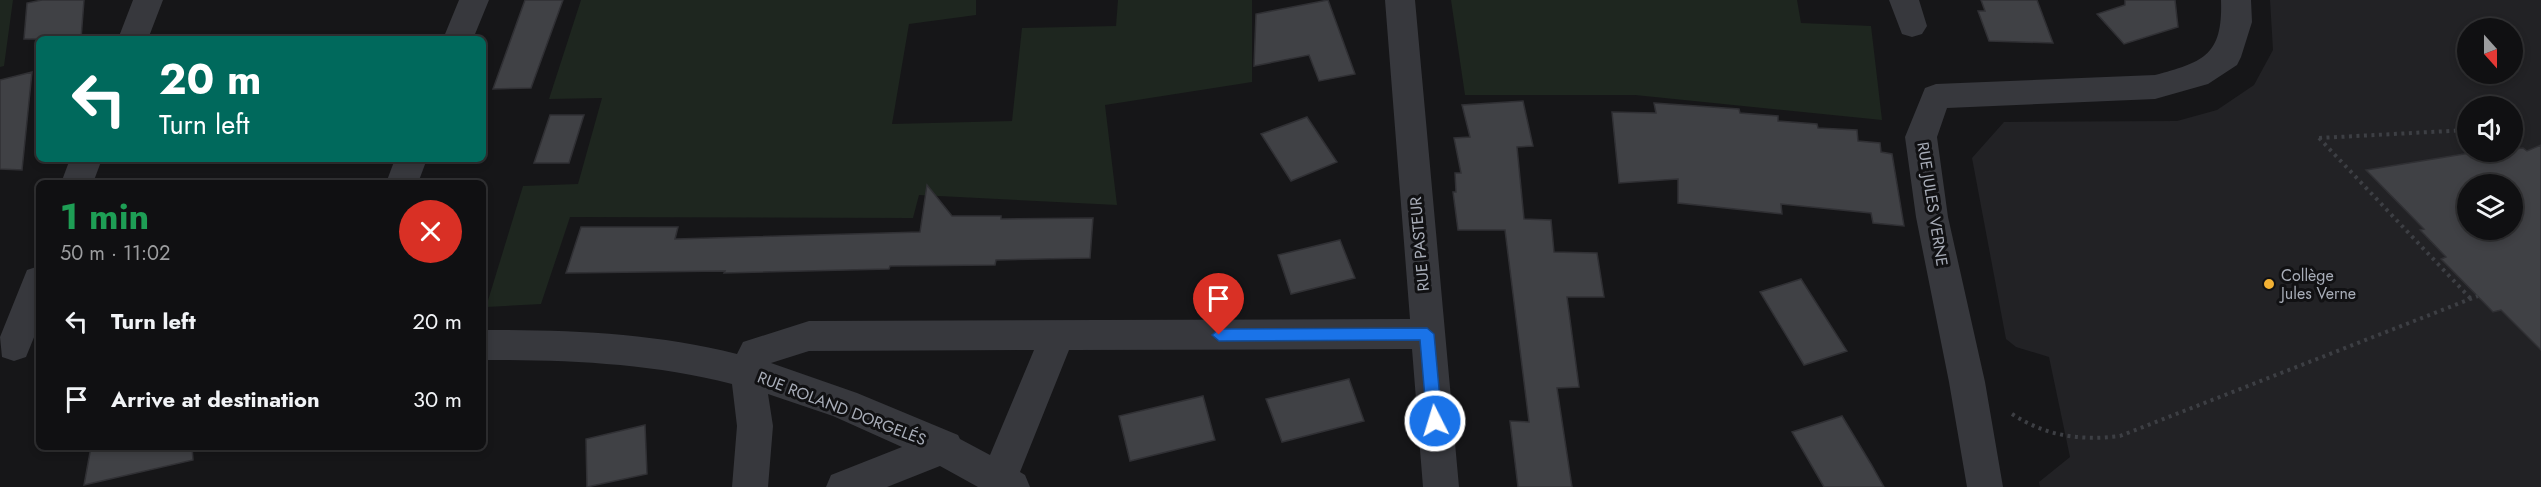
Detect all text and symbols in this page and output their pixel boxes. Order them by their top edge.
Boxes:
north arrow [2457,18,2523,84]
map controls [2457,18,2523,240]
text: 20 m [159,49,261,110]
icon: left [60,60,138,138]
button: sound [2457,96,2523,162]
text: Turn left [159,105,249,144]
street label: RUE JULES VERNE [1911,140,1954,268]
button: layers [2457,174,2523,240]
text: 1 min [60,190,149,242]
street label: RUE PASTEUR [1404,196,1435,292]
button: close [399,200,462,263]
text: 50 m · 11:02 [60,239,170,268]
place label: Collège Jules Verne [2279,264,2356,305]
pin [1193,273,1244,335]
marker: Collège Jules Verne [2262,277,2276,291]
icon: arrive [1202,282,1235,315]
icon: left [60,305,93,338]
text: Turn left [111,305,196,337]
text: 20 m [413,305,462,337]
street label: RUE ROLAND DORGELÉS [754,366,930,451]
icon: arrive [60,383,93,416]
text: Arrive at destination [111,383,320,415]
text: 30 m [413,383,462,415]
position arrow [1403,389,1467,453]

